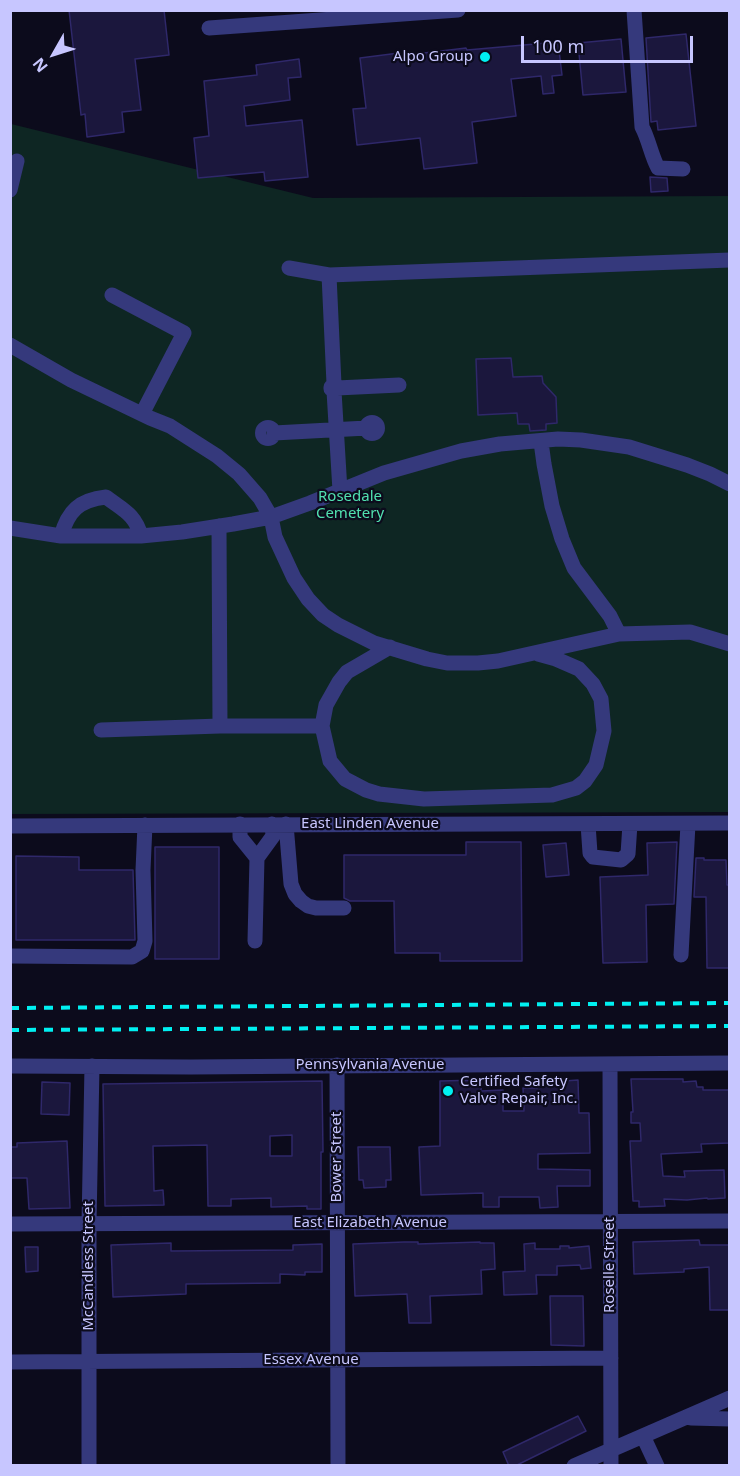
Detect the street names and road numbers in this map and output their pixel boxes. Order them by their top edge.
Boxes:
street label: East Linden Avenue [301,815,439,833]
street label: Pennsylvania Avenue [296,1056,444,1074]
street label: Bower Street [328,1112,346,1202]
street label: McCandless Street [80,1201,98,1331]
street label: East Elizabeth Avenue [293,1214,447,1232]
street label: Roselle Street [601,1217,619,1313]
street label: Essex Avenue [263,1351,359,1369]

